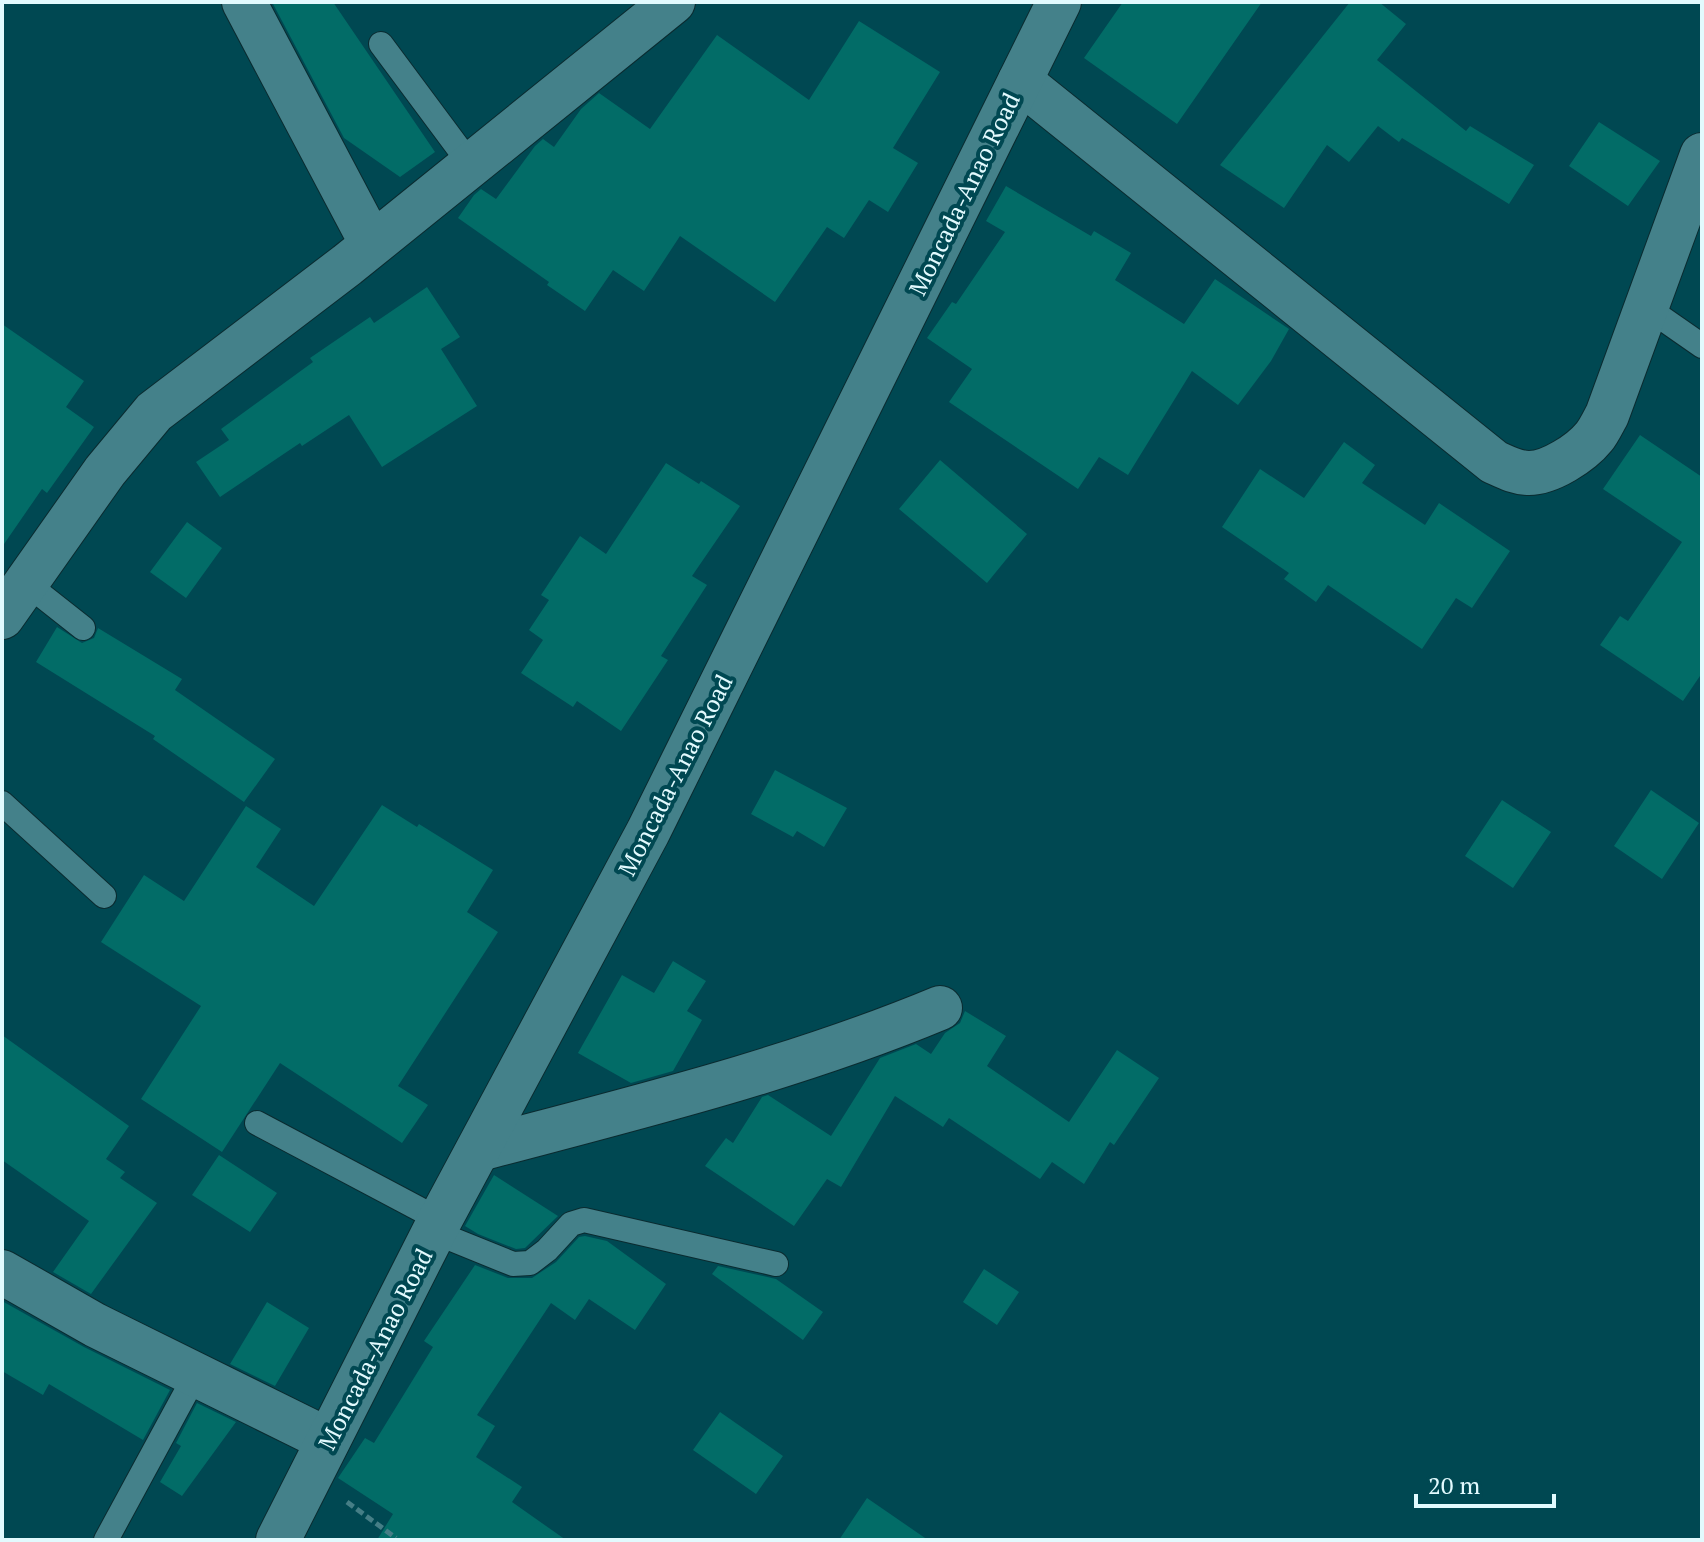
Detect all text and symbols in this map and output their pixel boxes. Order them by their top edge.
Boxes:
street label: Moncada-Anao Road [901,87,1027,301]
street label: Moncada-Anao Road [610,669,740,881]
street label: Moncada-Anao Road [310,1243,440,1455]
scale bar [1416,1458,1554,1508]
text: 20 m [1428,1469,1480,1501]

